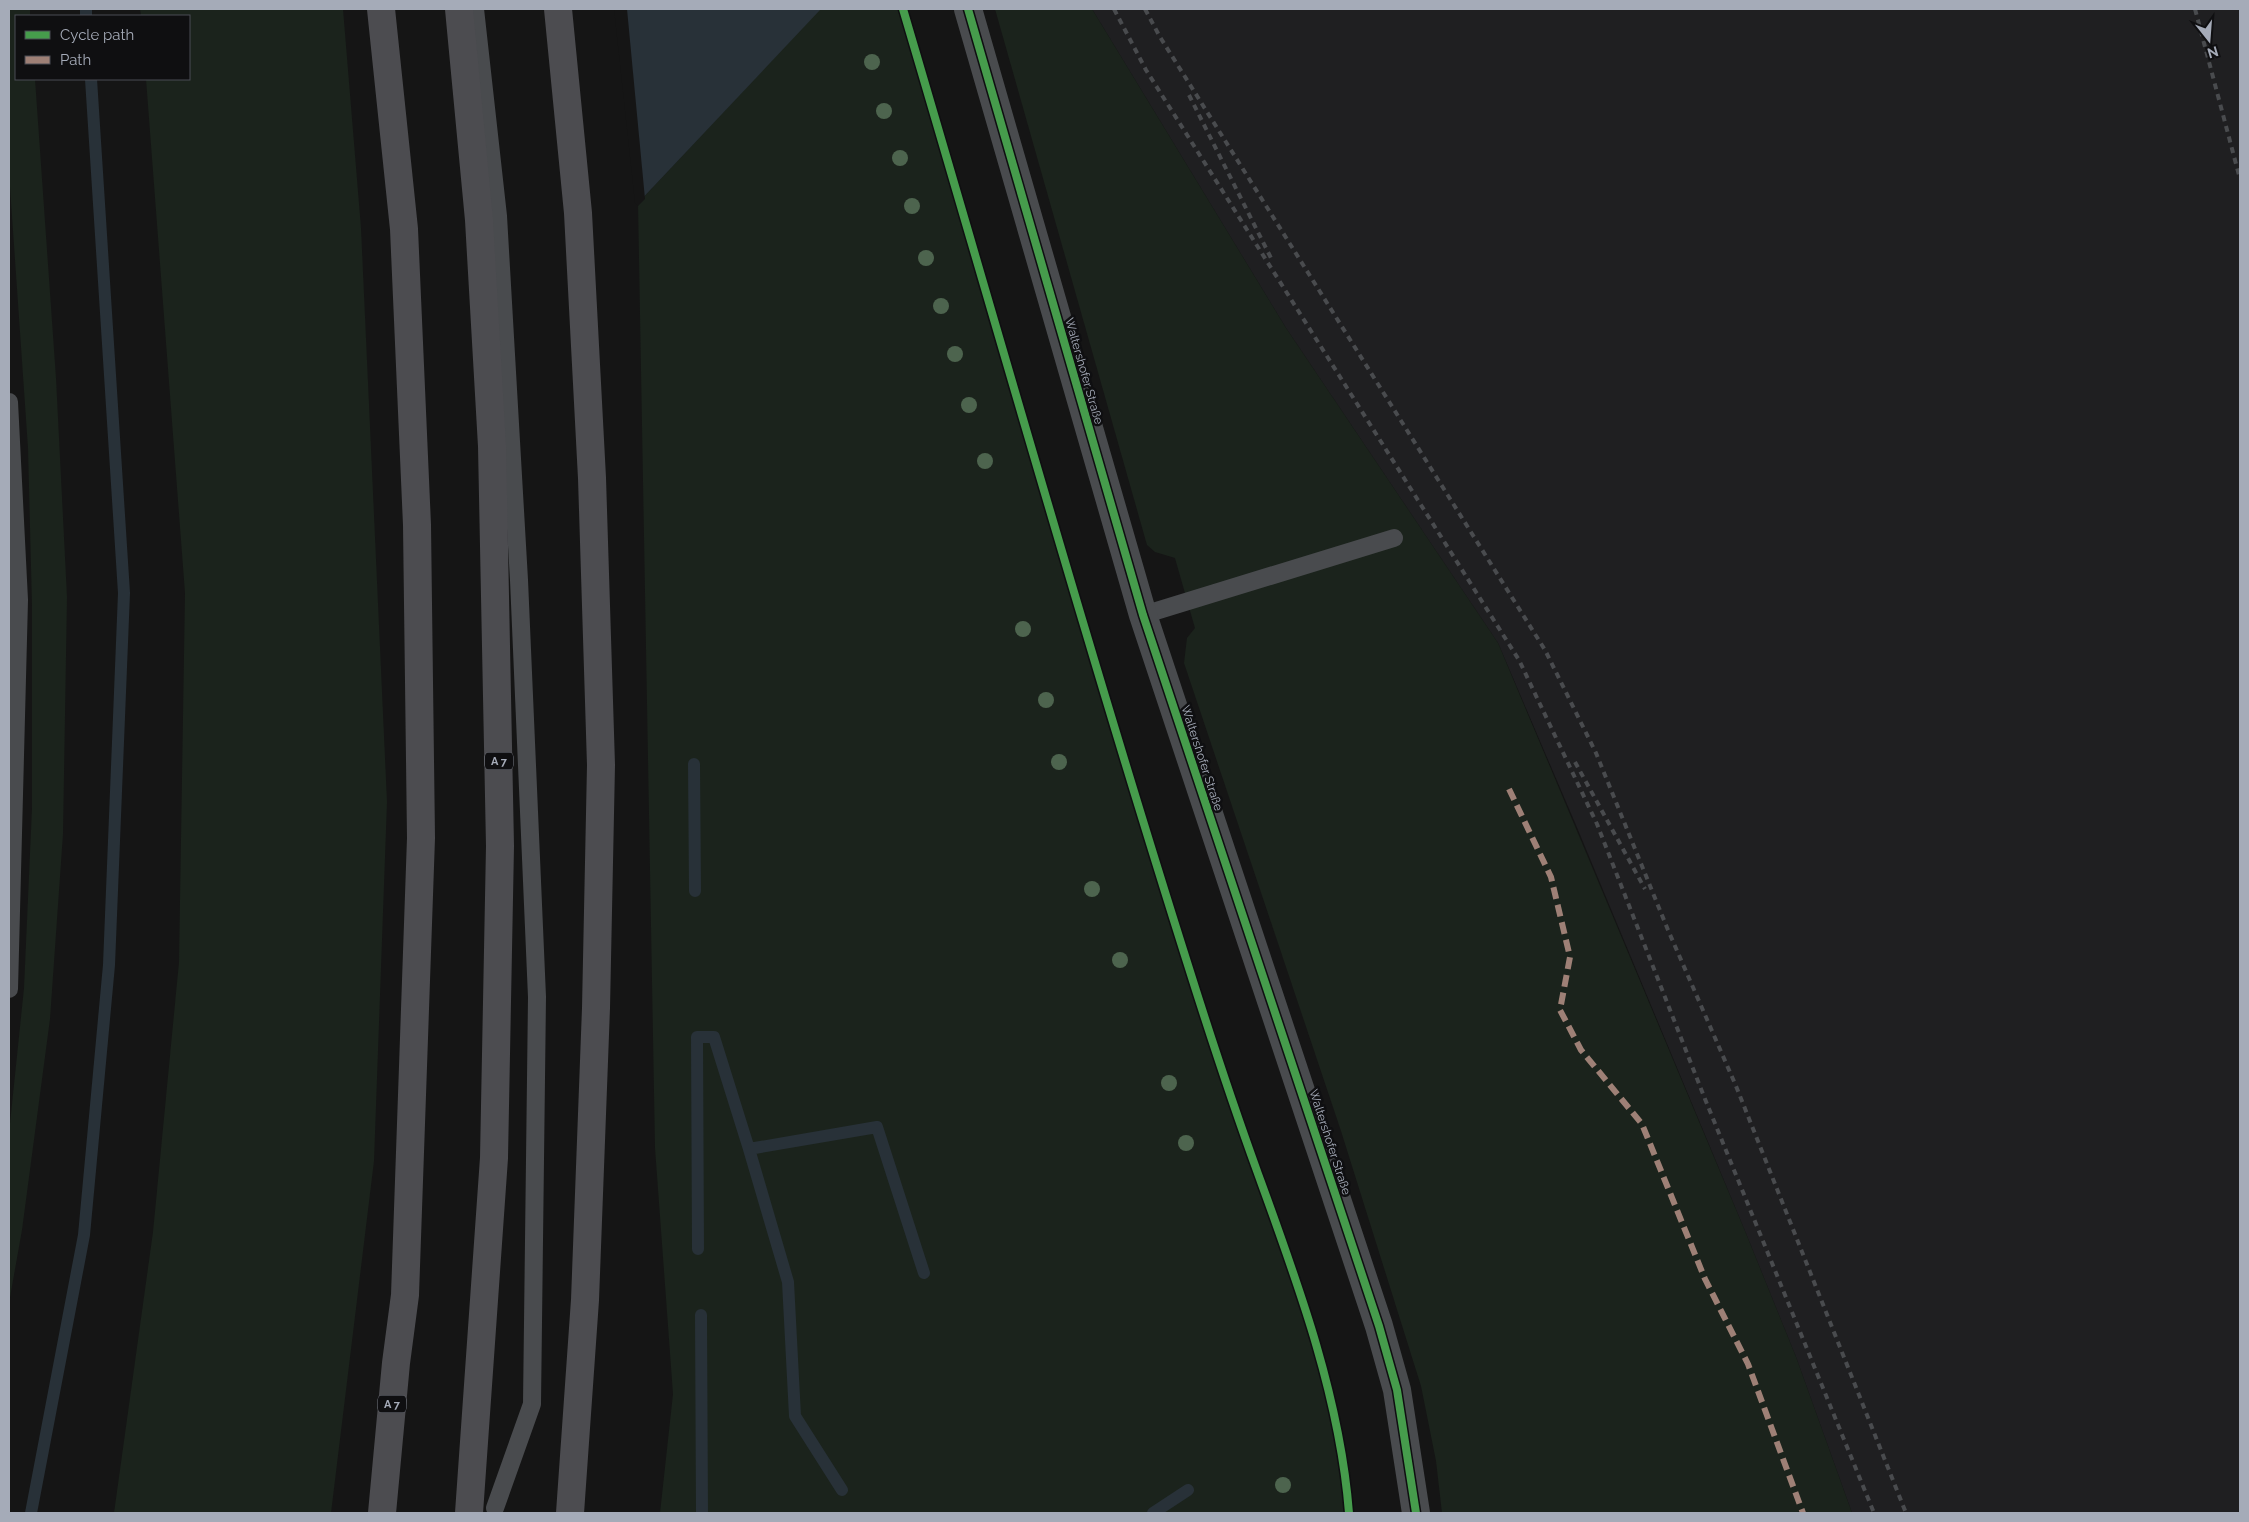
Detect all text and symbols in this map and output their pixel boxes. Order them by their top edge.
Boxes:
legend [15,15,190,80]
north arrow [2184,15,2234,65]
text: Cycle path [60,26,134,44]
text: N [2205,43,2220,62]
text: Path [60,51,91,69]
street label: Waltershofer Straße [1062,316,1106,426]
street label: Waltershofer Straße [1178,703,1226,813]
road number: A 7 [485,752,513,769]
street label: Waltershofer Straße [1306,1087,1354,1197]
road number: A 7 [378,1396,406,1412]

